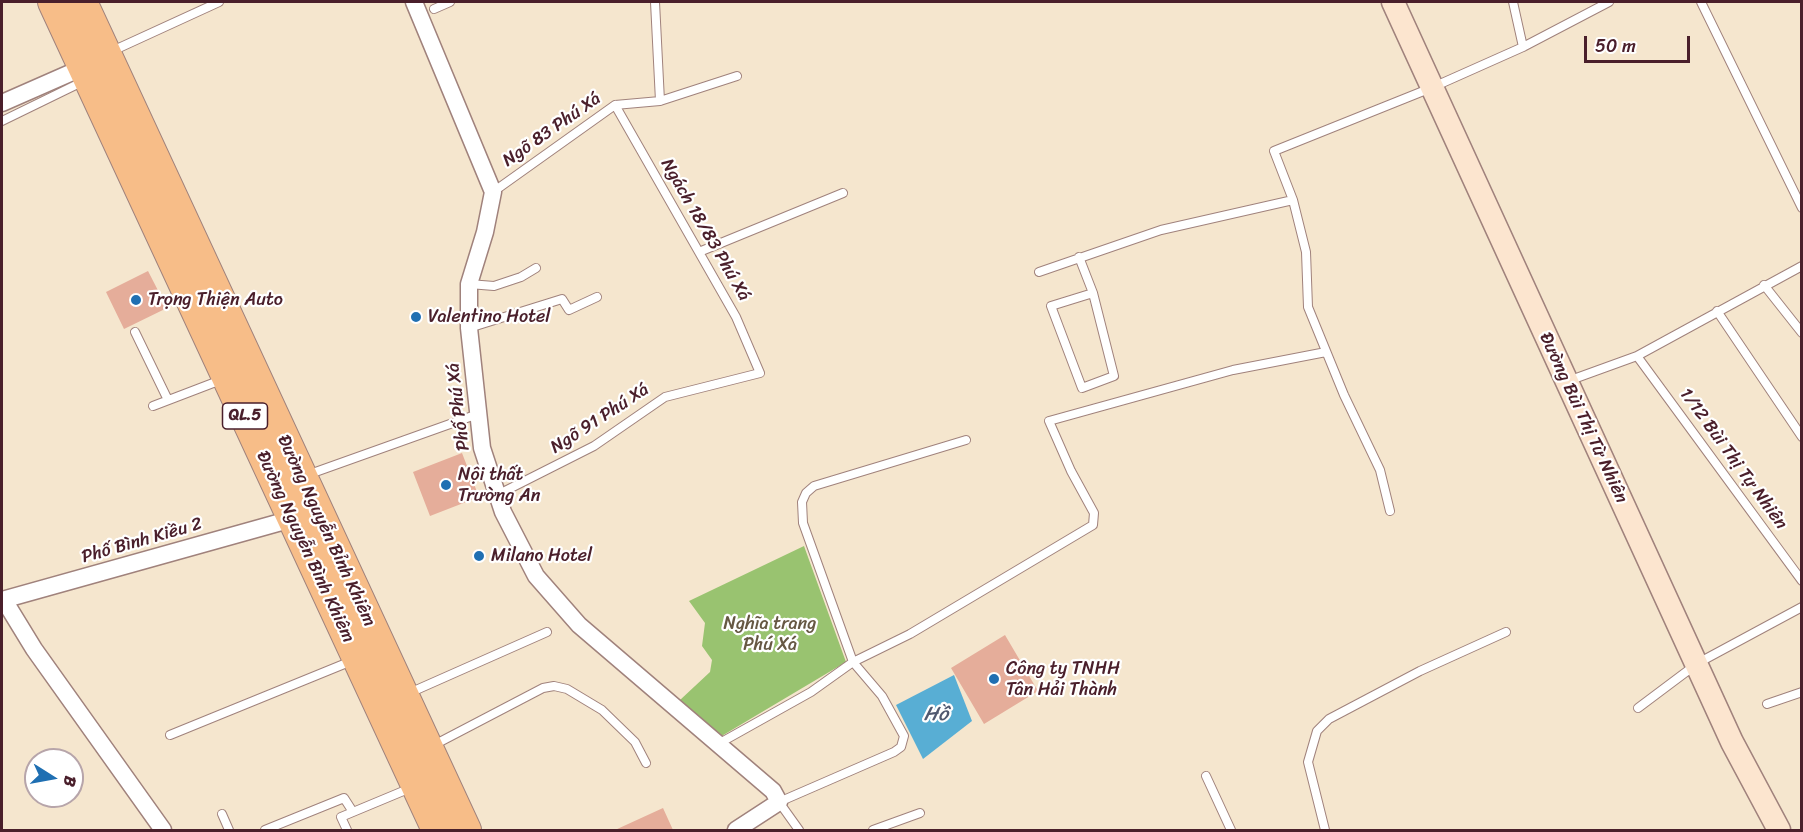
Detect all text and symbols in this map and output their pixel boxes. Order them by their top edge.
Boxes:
scale bar [1587,24,1694,62]
text: 50 m [1595,30,1636,62]
street label: Ngõ 83 Phú Xá [499,88,605,172]
street label: Ngách 18/83 Phú Xá [655,155,755,305]
place label: Trọng Thiện Auto [148,289,283,311]
marker: Trọng Thiện Auto [129,293,143,307]
place label: Valentino Hotel [428,306,550,328]
marker: Valentino Hotel [409,310,423,324]
street label: Đường Bùi Thị Từ Nhiên [1534,329,1632,507]
street label: Phố Phú Xá [443,362,475,452]
street label: Ngõ 91 Phú Xá [547,379,653,459]
street label: 1/12 Bùi Thị Tự Nhiên [1675,384,1791,534]
road number: QL.5 [222,403,268,429]
street label: Đường Nguyễn Bỉnh Khiêm [272,432,380,630]
street label: Đường Nguyễn Bình Khiêm [251,448,359,646]
place label: Nội thất Trường An [458,464,541,506]
marker: Nội thất Trường An [439,478,453,492]
street label: Phố Bình Kiều 2 [79,514,205,568]
place label: Milano Hotel [491,545,592,567]
marker: Milano Hotel [472,549,486,563]
park label: Nghĩa trang Phú Xá [724,613,816,656]
place label: Công ty TNHH Tân Hải Thành [1006,658,1120,700]
marker: Công ty TNHH Tân Hải Thành [987,672,1001,686]
water label: Hồ [924,703,948,727]
north arrow [24,748,84,808]
text: B [55,773,85,789]

